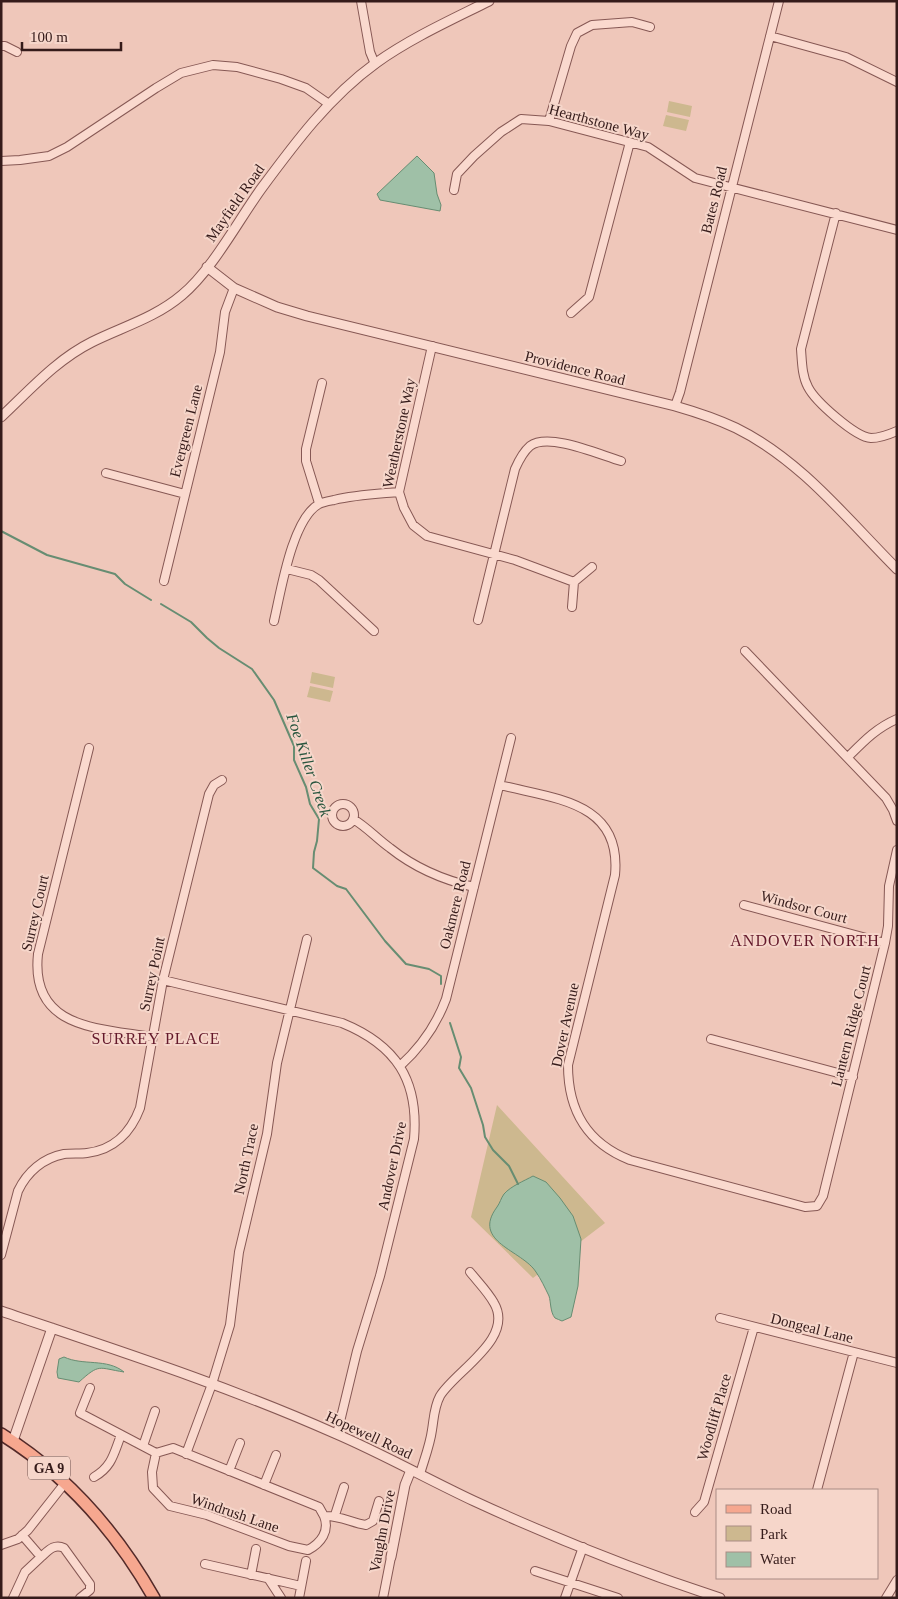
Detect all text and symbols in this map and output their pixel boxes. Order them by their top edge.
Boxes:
scale bar [22,20,121,52]
text: 100 m [30,29,68,45]
street label: Hearthstone Way [547,101,651,143]
street label: Mayfield Road [203,161,268,245]
street label: Bates Road [698,164,730,235]
street label: Providence Road [523,348,627,388]
street label: Weatherstone Way [380,376,419,489]
street label: Evergreen Lane [167,383,205,479]
water label: Foe Killer Creek [283,710,335,820]
street label: Oakmere Road [436,859,474,951]
street label: Surrey Court [18,872,52,953]
street label: Windsor Court [759,888,850,926]
district label: ANDOVER NORTH [730,932,880,949]
street label: Surrey Point [136,935,168,1013]
street label: Lantern Ridge Court [828,963,874,1088]
street label: Dover Avenue [548,981,582,1069]
district label: SURREY PLACE [91,1030,221,1047]
street label: Andover Drive [375,1120,409,1212]
street label: North Trace [231,1122,261,1196]
street label: Dongeal Lane [769,1310,855,1346]
street label: Woodliff Place [694,1371,734,1462]
street label: Hopewell Road [323,1408,415,1462]
road number: GA 9 [28,1456,70,1480]
street label: Vaughn Drive [366,1488,398,1574]
legend [716,1489,878,1579]
street label: Windrush Lane [189,1490,282,1536]
text: Road [760,1501,792,1517]
text: Park [760,1526,788,1542]
text: Water [760,1551,795,1567]

